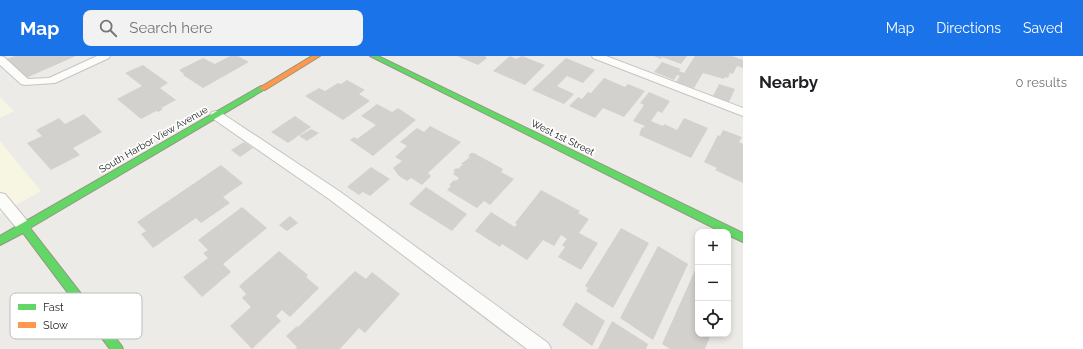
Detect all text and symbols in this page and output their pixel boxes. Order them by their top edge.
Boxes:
search box [83,10,363,46]
text: Map [20,17,59,39]
icon: search [97,17,119,39]
text: Search here [129,19,213,37]
text: Map [886,20,914,36]
text: Directions [936,20,1001,36]
text: Saved [1023,20,1063,36]
text: Nearby [759,72,818,92]
text: 0 results [1016,75,1067,90]
street label: South Harbor View Avenue [97,104,210,175]
street label: West 1st Street [529,117,597,158]
map controls [695,229,731,337]
button: + [695,229,731,265]
button: − [695,265,731,301]
legend [10,293,142,339]
text: Fast [43,301,64,314]
button: locate [695,301,731,337]
text: Slow [43,319,68,332]

